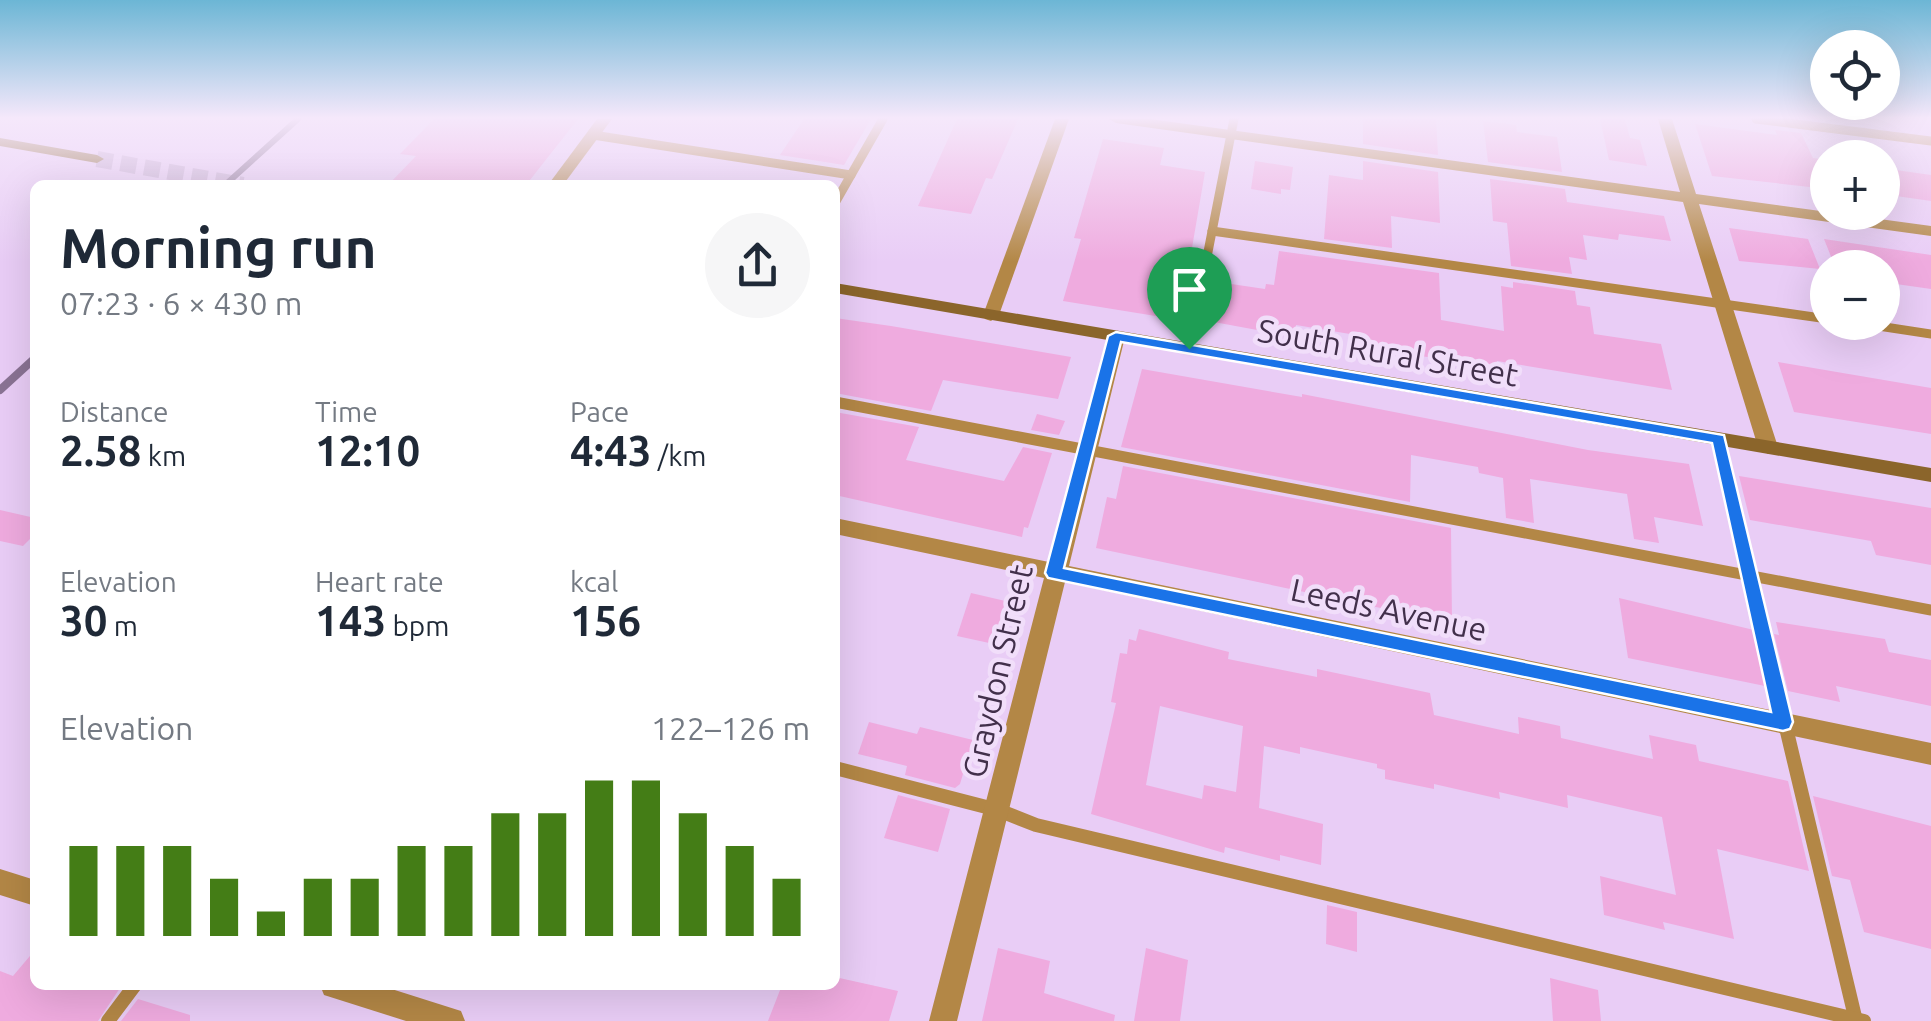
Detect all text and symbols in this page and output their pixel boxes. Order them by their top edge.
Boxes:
map controls [1810,30,1900,340]
button: locate [1810,30,1900,120]
button: + [1810,140,1900,230]
button: share [705,213,810,318]
text: Morning run [60,217,377,278]
pin [1147,247,1232,350]
button: − [1810,250,1900,340]
icon: arrive [1162,262,1217,317]
text: 07:23 · 6 × 430 m [60,285,302,321]
street label: South Rural Street [1255,311,1521,393]
text: Distance [60,396,168,427]
text: Time [315,396,378,427]
text: Pace [570,396,629,427]
text: 2.58 [60,427,141,474]
text: 12:10 [315,427,420,474]
text: 4:43 [570,427,651,474]
text: km [141,440,186,471]
text: /km [651,440,706,471]
street label: Graydon Street [955,561,1039,781]
text: Elevation [60,566,177,597]
text: Heart rate [315,566,444,597]
text: kcal [570,566,618,597]
street label: Leeds Avenue [1288,571,1490,647]
text: 30 [60,597,107,644]
text: 143 [315,597,386,644]
text: 156 [570,597,641,644]
text: m [107,610,138,641]
text: bpm [386,610,449,641]
text: Elevation [60,710,193,746]
text: 122–126 m [651,710,810,746]

